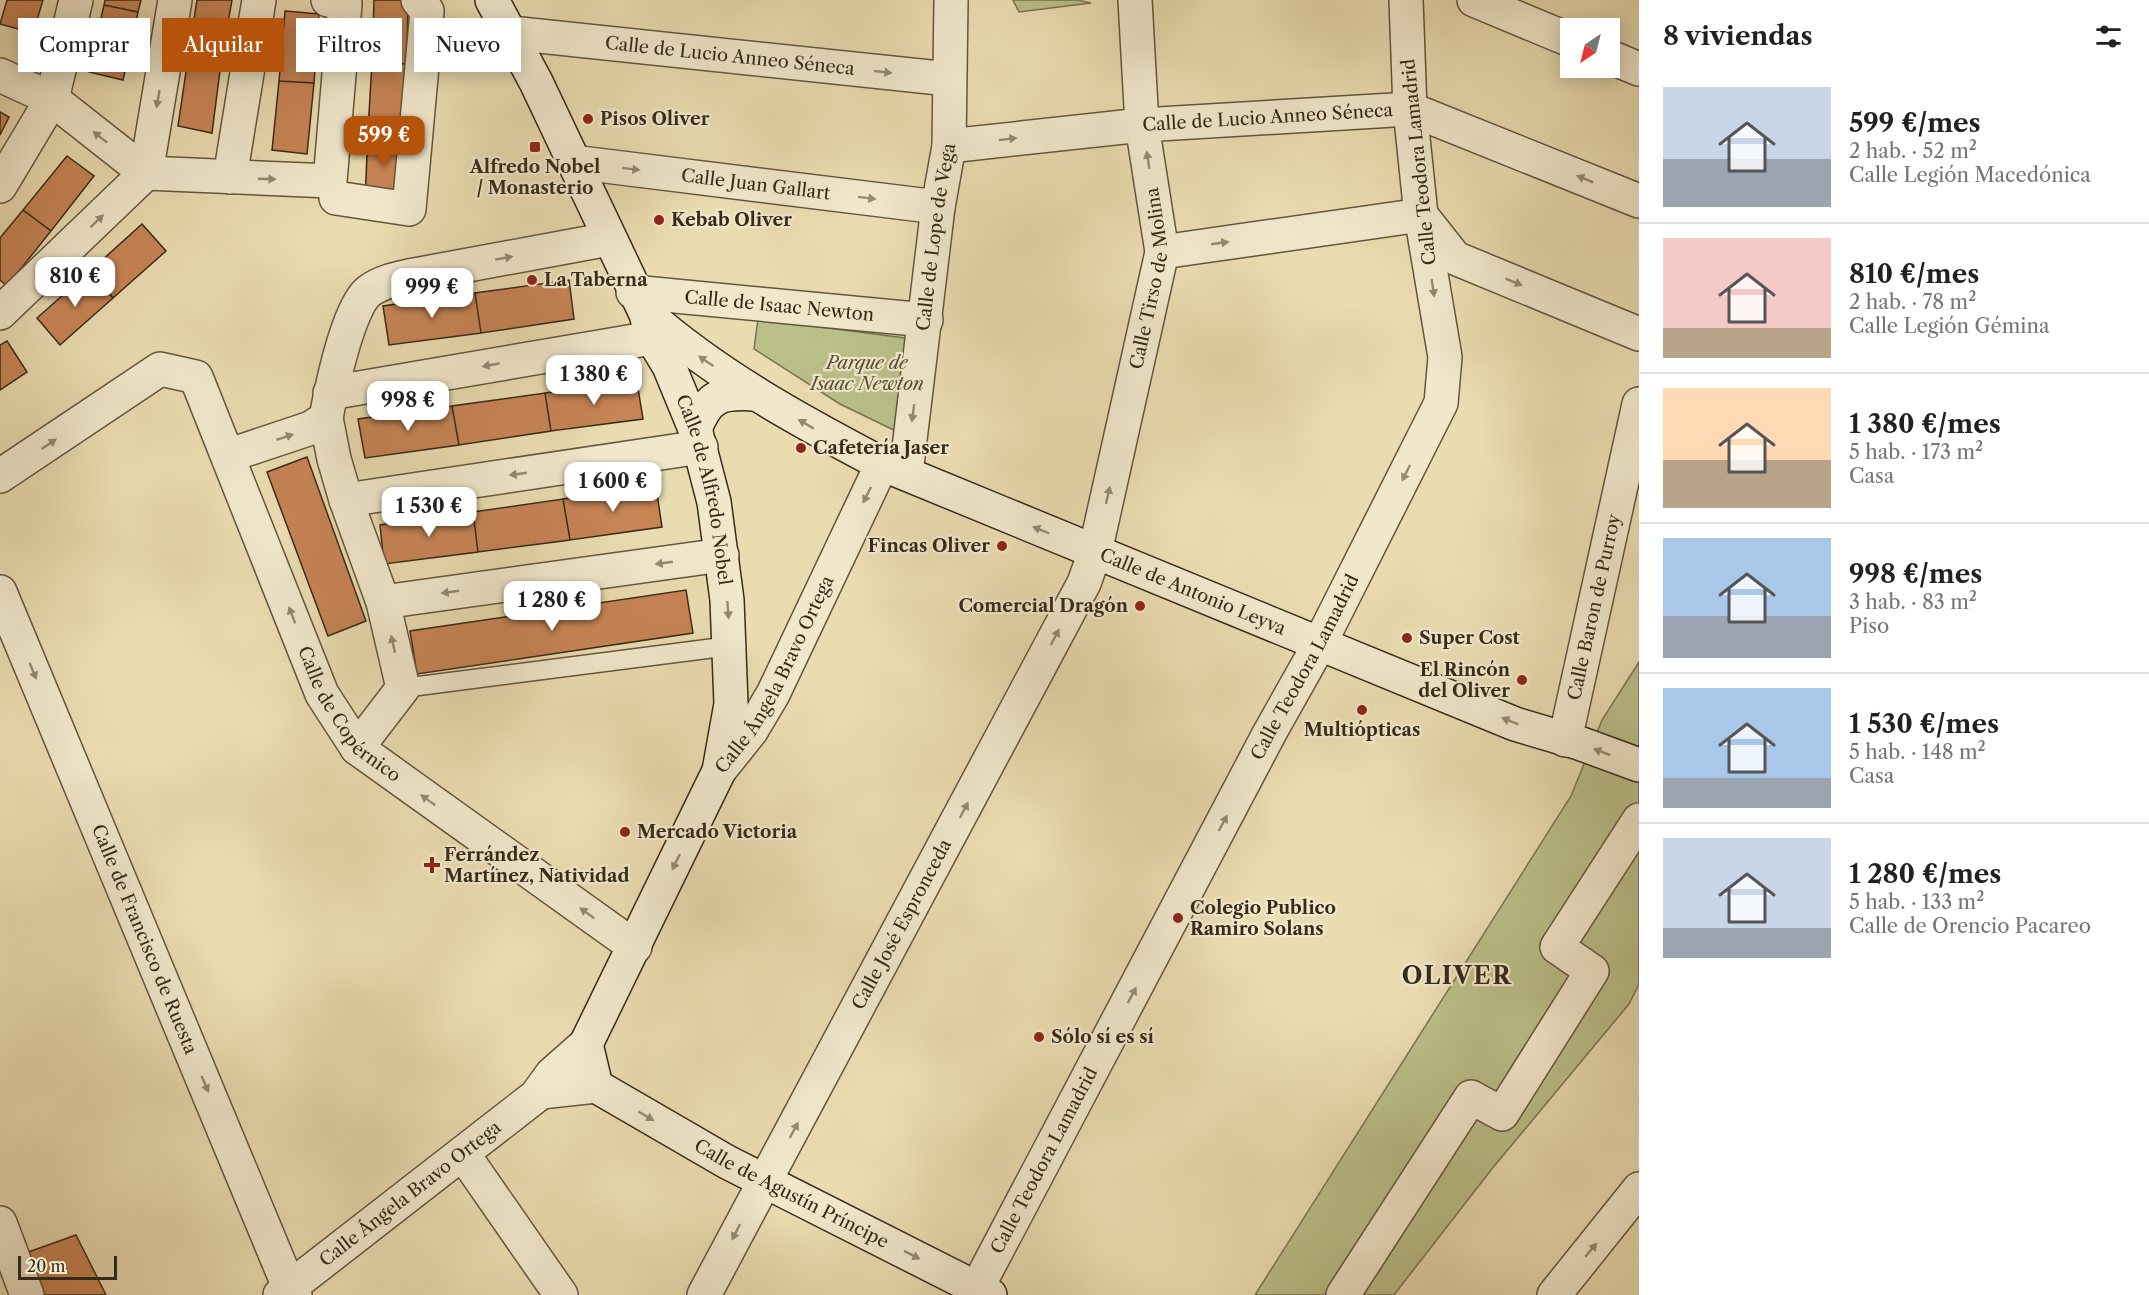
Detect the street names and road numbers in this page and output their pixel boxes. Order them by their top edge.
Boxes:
street label: Calle de Lucio Anneo Séneca [604,32,856,80]
street label: Calle Teodora Lamadrid [1397,58,1441,266]
street label: Calle de Lucio Anneo Séneca [1142,99,1394,136]
street label: Calle de Lope de Vega [912,141,960,332]
street label: Calle Juan Gallart [680,164,832,205]
street label: Calle Tirso de Molina [1125,186,1173,371]
street label: Calle de Isaac Newton [683,286,875,326]
street label: Calle de Alfredo Nobel [671,391,736,587]
street label: Calle Baron de Purroy [1563,511,1626,702]
street label: Calle de Antonio Leyva [1096,544,1289,640]
street label: Calle Teodora Lamadrid [1246,571,1364,764]
street label: Calle Ángela Bravo Ortega [710,572,839,778]
street label: Calle de Copérnico [293,643,405,787]
street label: Calle de Francisco de Ruesta [87,821,202,1058]
street label: Calle José Espronceda [847,835,956,1013]
street label: Calle Teodora Lamadrid [986,1064,1102,1258]
street label: Calle Ángela Bravo Ortega [315,1116,506,1271]
street label: Calle de Agustín Príncipe [690,1134,892,1253]

